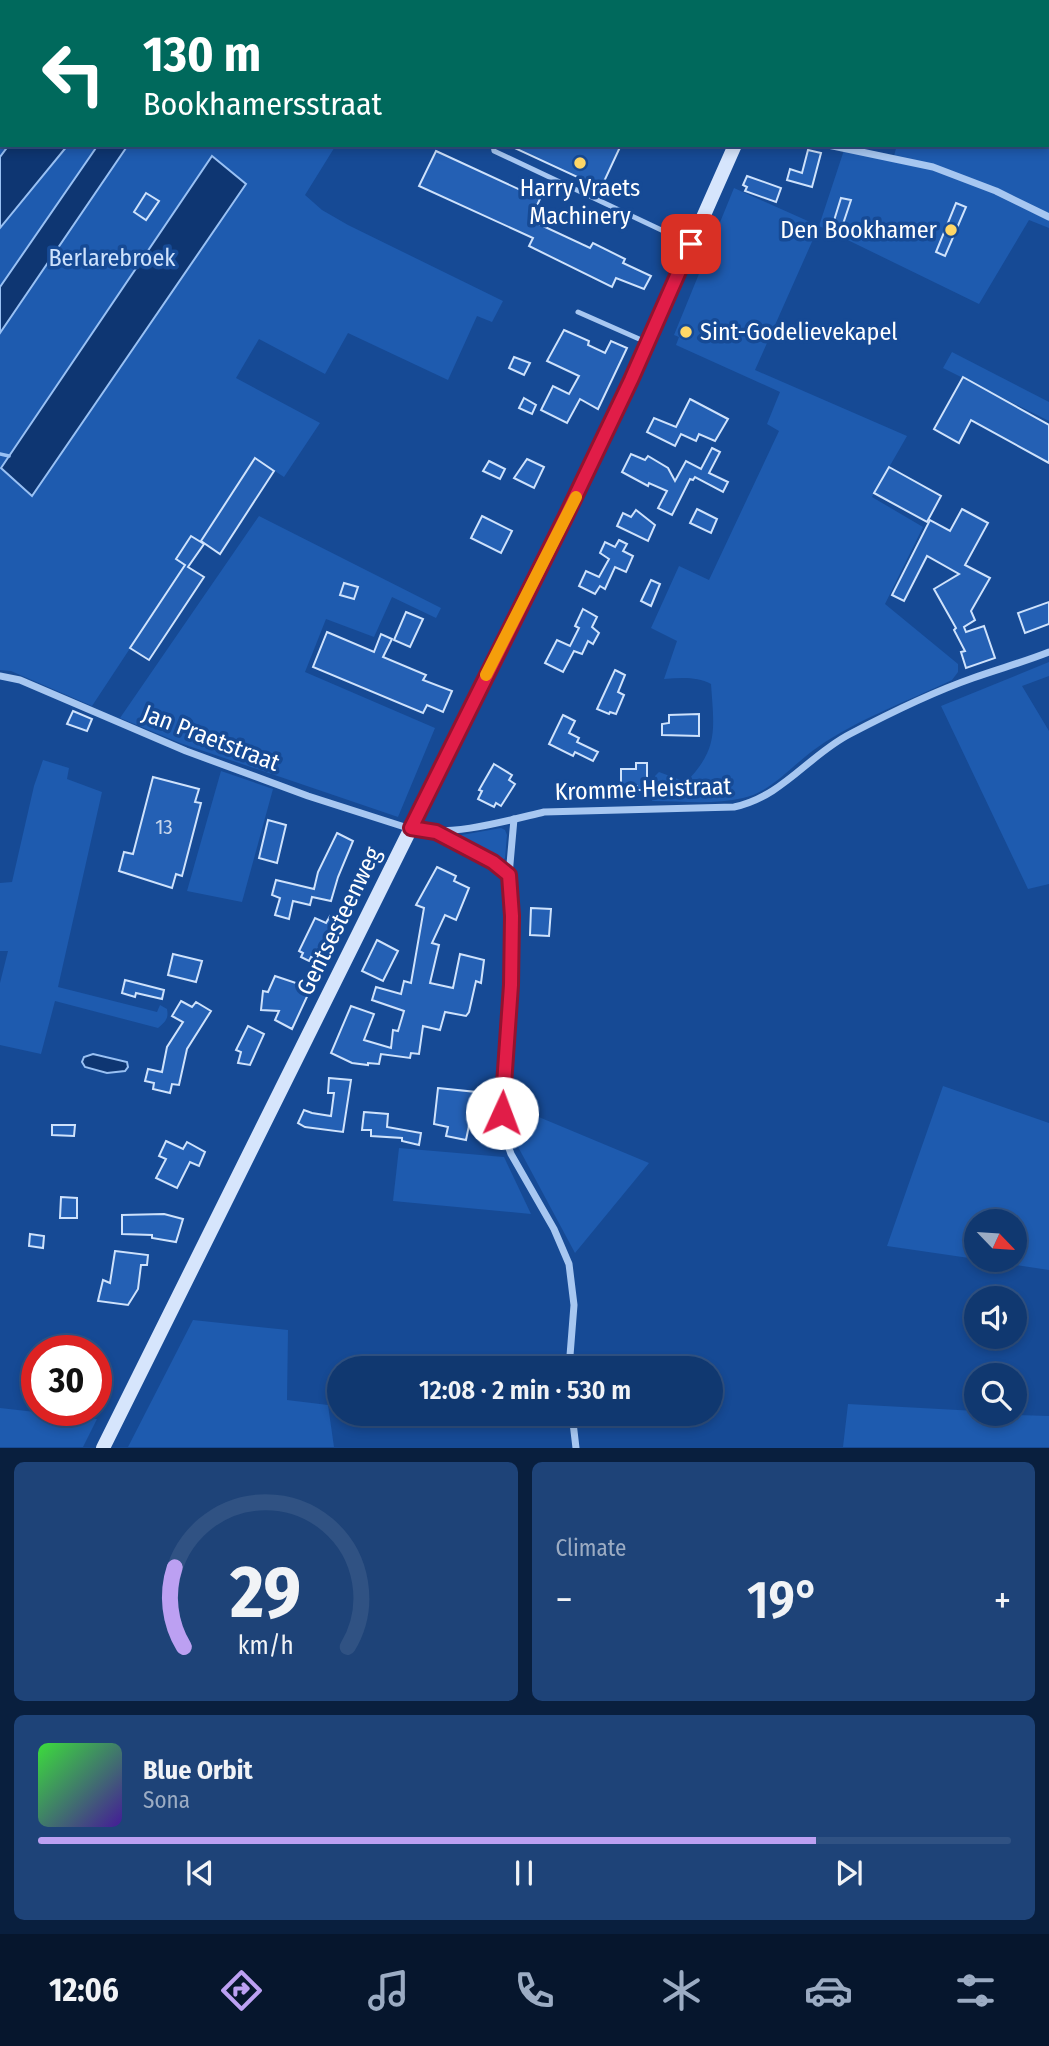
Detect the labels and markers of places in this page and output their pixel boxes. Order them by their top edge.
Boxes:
marker: Harry Vraets Machinery [572,155,588,171]
place label: Harry Vraets Machinery [520,174,640,230]
pin [661,214,721,274]
place label: Den Bookhamer [780,216,938,244]
marker: Den Bookhamer [943,222,959,238]
place label: Sint-Godelievekapel [700,318,898,346]
marker: Sint-Godelievekapel [678,324,694,340]

